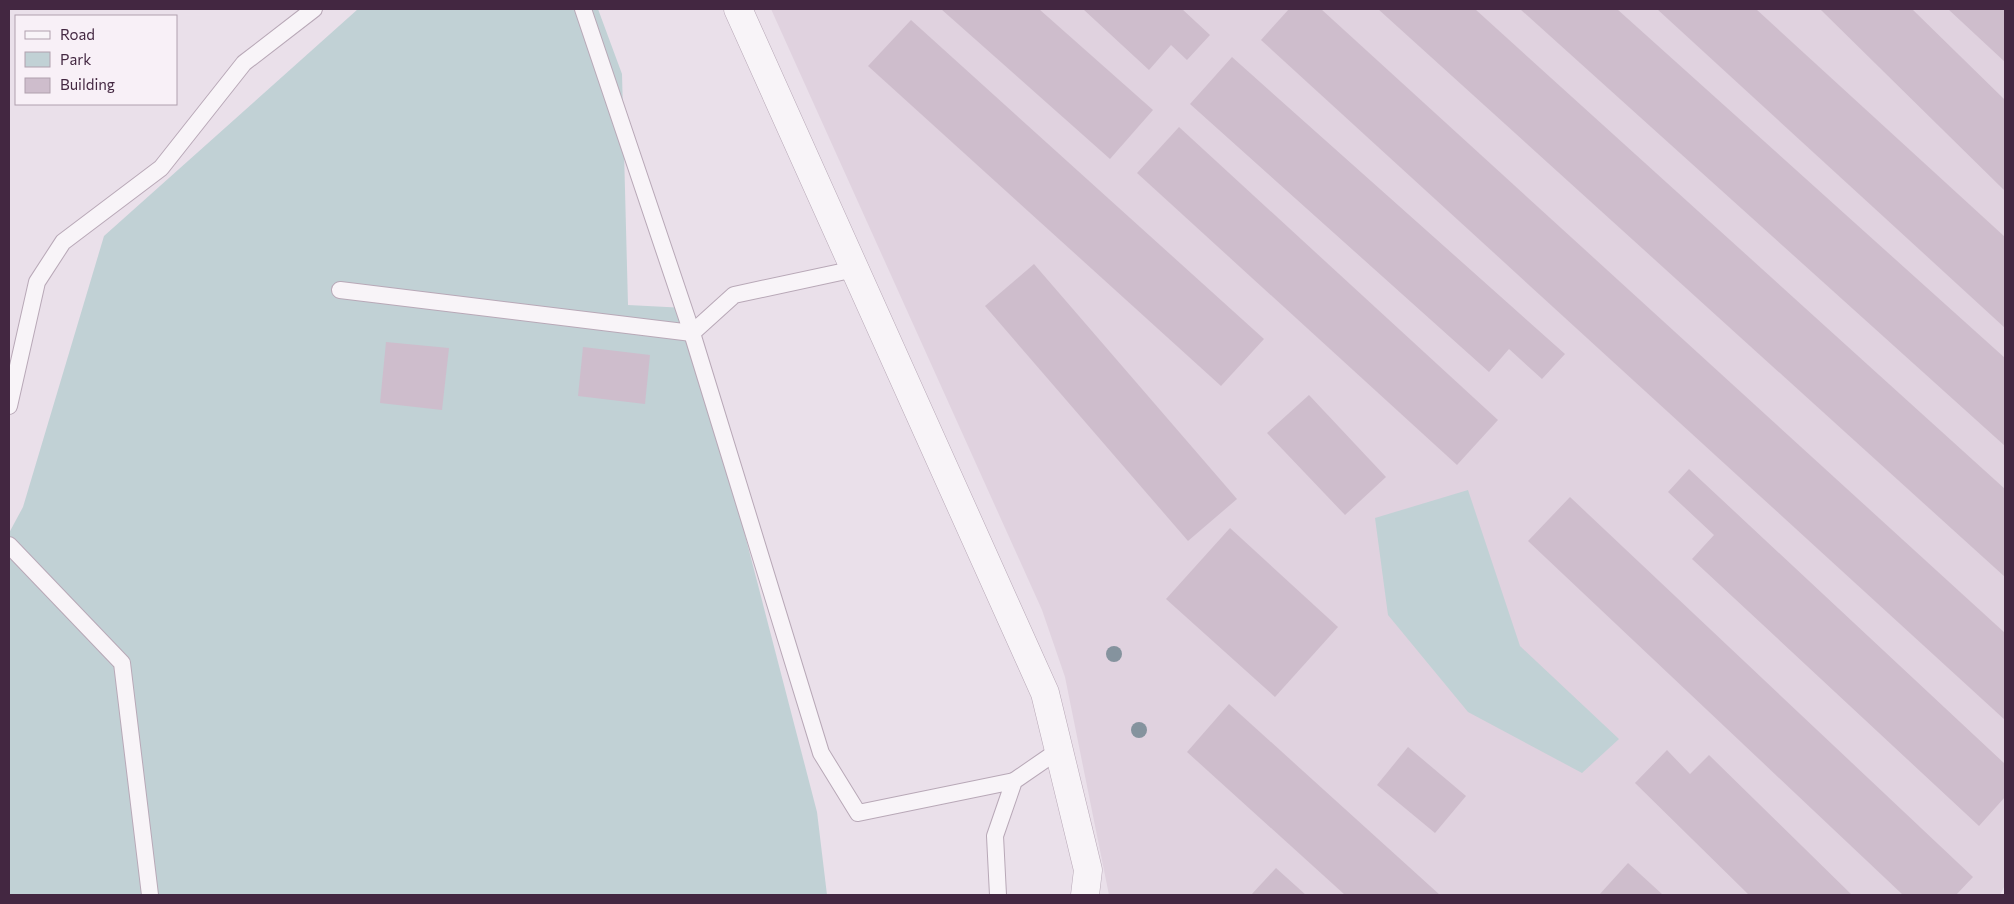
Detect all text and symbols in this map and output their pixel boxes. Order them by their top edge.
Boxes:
legend [15,15,178,105]
text: Road [60,25,95,43]
text: Park [60,50,91,68]
text: Building [60,75,115,93]

